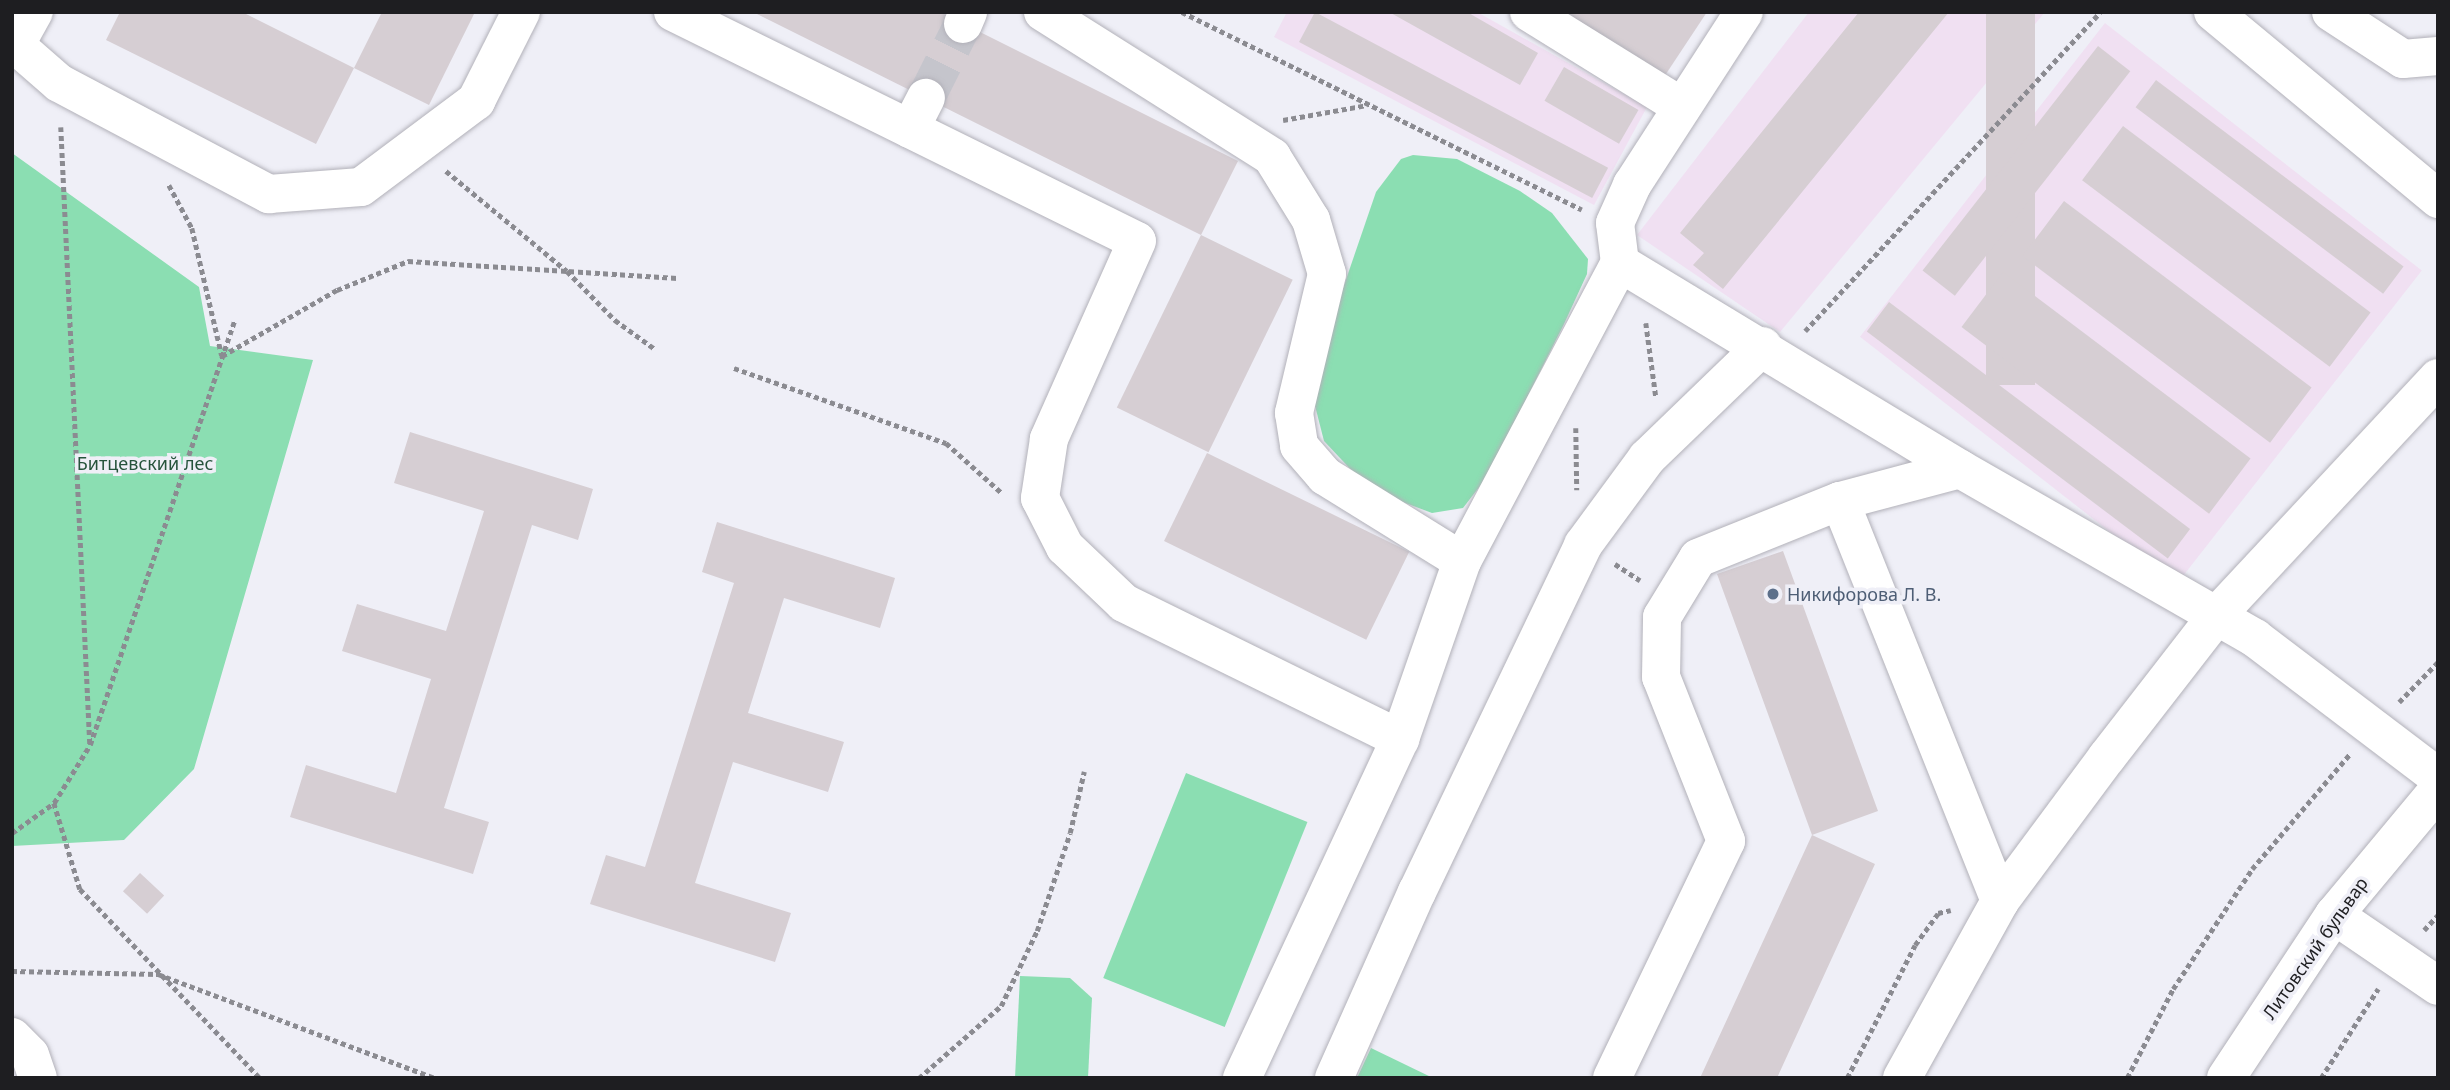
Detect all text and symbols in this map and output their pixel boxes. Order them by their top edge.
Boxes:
park label: Битцевский лес [77,452,213,474]
place label: Никифорова Л. В. [1787,583,1941,605]
marker: Никифорова Л. В. [1765,586,1781,602]
street label: Литовский бульвар [2258,873,2372,1023]

